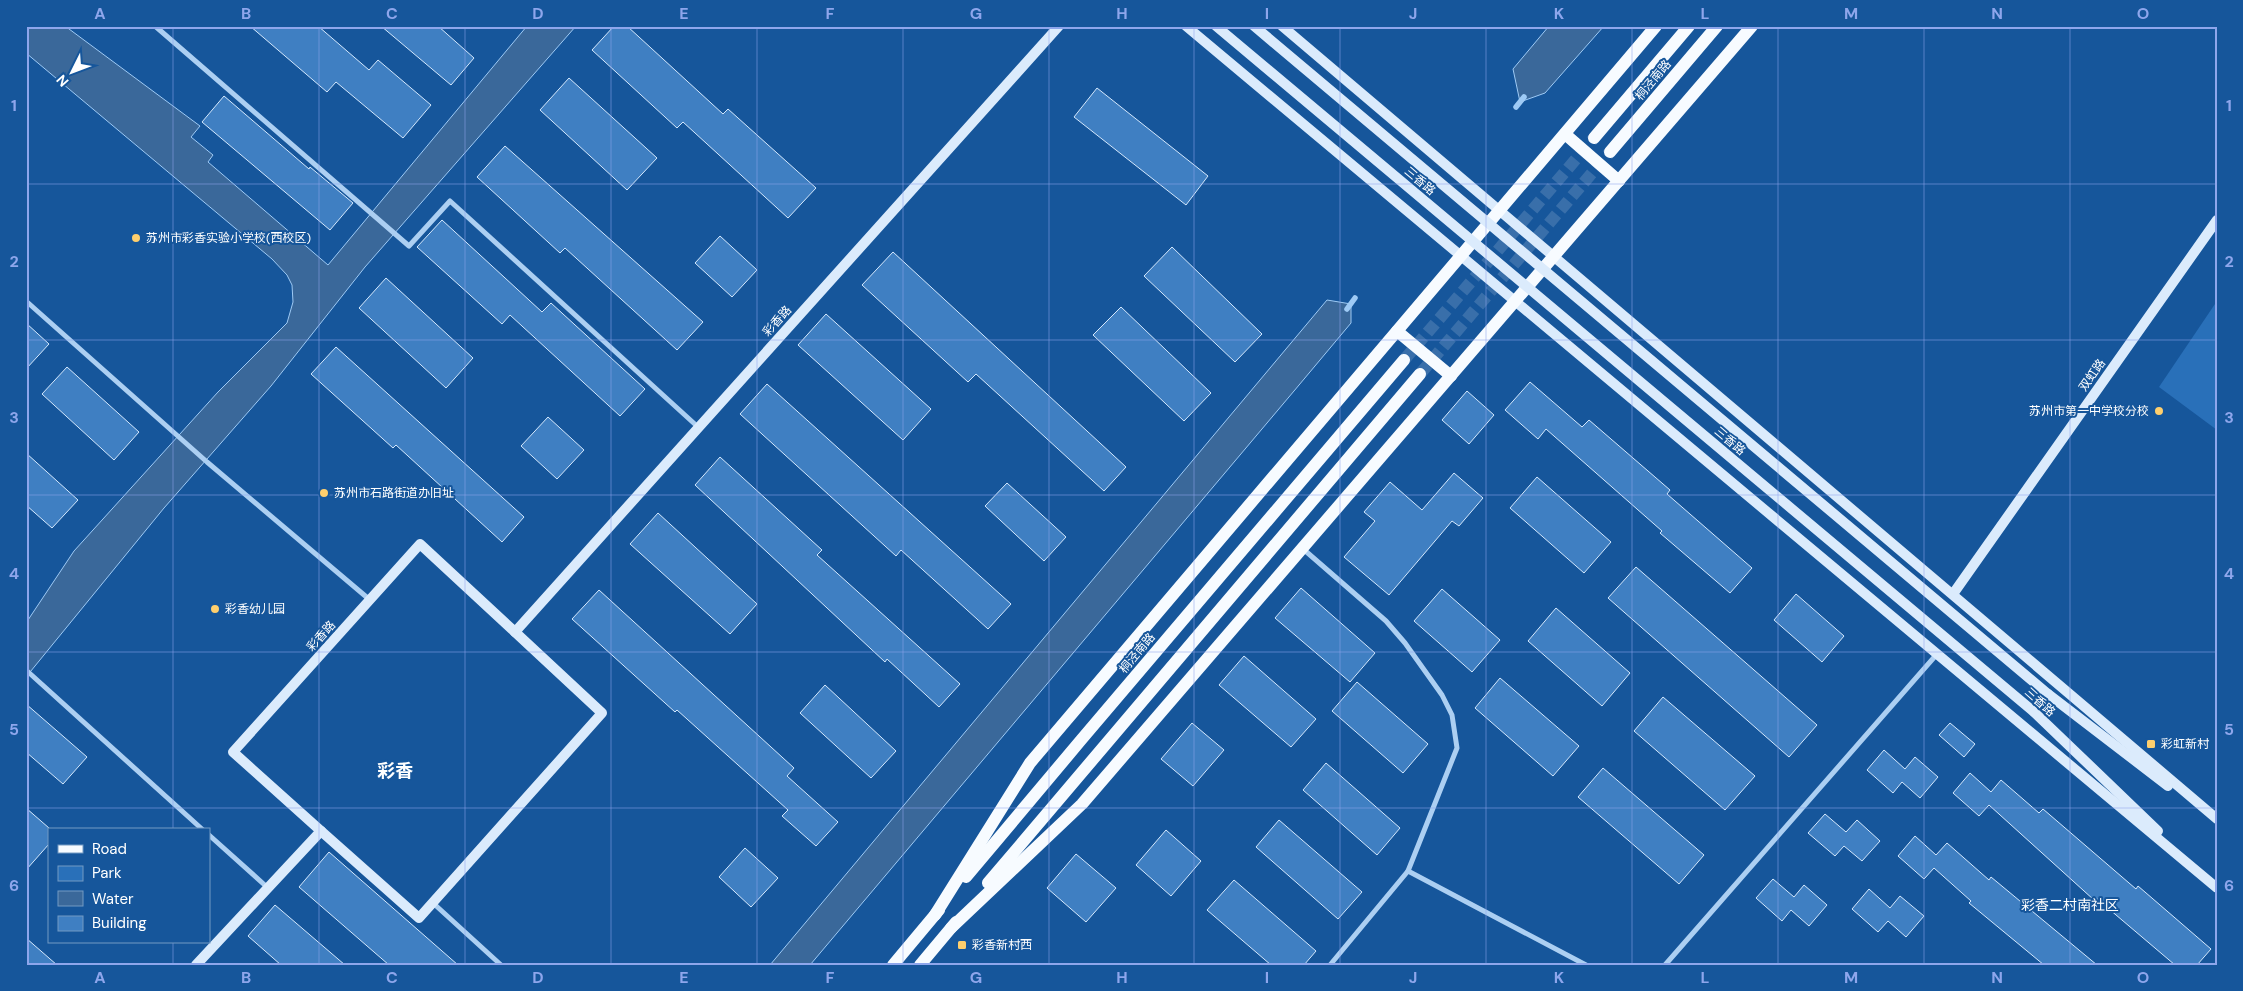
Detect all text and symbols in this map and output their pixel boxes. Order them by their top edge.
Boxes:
text: A [94,3,106,24]
text: B [241,3,251,24]
text: C [386,3,398,24]
text: D [532,3,544,24]
text: E [679,3,689,24]
text: F [826,3,835,24]
text: G [970,3,982,24]
text: H [1116,3,1128,24]
text: I [1265,3,1269,24]
text: J [1409,3,1417,24]
text: K [1554,3,1565,24]
text: L [1701,3,1710,24]
text: M [1844,3,1858,24]
text: N [1991,3,2003,24]
text: O [2137,3,2149,24]
north arrow [48,48,98,98]
street label: 桐泾南路 [1631,56,1675,104]
text: N [52,71,72,91]
text: 1 [11,95,17,116]
text: 1 [2226,95,2232,116]
street label: 三香路 [1401,163,1439,199]
place label: 苏州市彩香实验小学校(西校区) [146,230,311,246]
marker: 苏州市彩香实验小学校(西校区) [130,232,142,244]
text: 2 [9,251,19,272]
text: 2 [2224,251,2234,272]
street label: 彩香路 [759,302,795,340]
street label: 双虹路 [2075,356,2109,394]
place label: 苏州市第一中学校分校 [2029,403,2149,419]
marker: 苏州市第一中学校分校 [2153,405,2165,417]
text: 3 [9,407,19,428]
text: 3 [2224,407,2234,428]
street label: 三香路 [1711,423,1749,459]
place label: 苏州市石路街道办旧址 [334,485,454,501]
marker: 苏州市石路街道办旧址 [318,487,330,499]
text: 4 [9,563,19,584]
text: 4 [2224,563,2234,584]
place label: 彩香幼儿园 [225,601,285,617]
marker: 彩香幼儿园 [209,603,221,615]
street label: 彩香路 [303,617,339,655]
street label: 桐泾南路 [1115,629,1159,677]
street label: 三香路 [2021,684,2059,720]
text: 5 [9,719,19,740]
text: 5 [2224,719,2234,740]
place label: 彩虹新村 [2161,736,2210,752]
marker: 彩虹新村 [2145,738,2157,750]
district label: 彩香 [377,759,413,783]
legend [48,828,210,944]
text: Road [92,839,127,859]
text: Park [92,863,122,883]
text: 6 [9,875,19,896]
text: 6 [2224,875,2234,896]
text: Water [92,889,134,909]
district label: 彩香二村南社区 [2021,896,2119,914]
text: Building [92,913,147,933]
place label: 彩香新村西 [972,937,1032,953]
marker: 彩香新村西 [956,939,968,951]
text: A [94,967,106,988]
text: B [241,967,251,988]
text: C [386,967,398,988]
text: D [532,967,544,988]
text: E [679,967,689,988]
text: F [826,967,835,988]
text: G [970,967,982,988]
text: H [1116,967,1128,988]
text: I [1265,967,1269,988]
text: J [1409,967,1417,988]
text: K [1554,967,1565,988]
text: L [1701,967,1710,988]
text: M [1844,967,1858,988]
text: N [1991,967,2003,988]
text: O [2137,967,2149,988]

